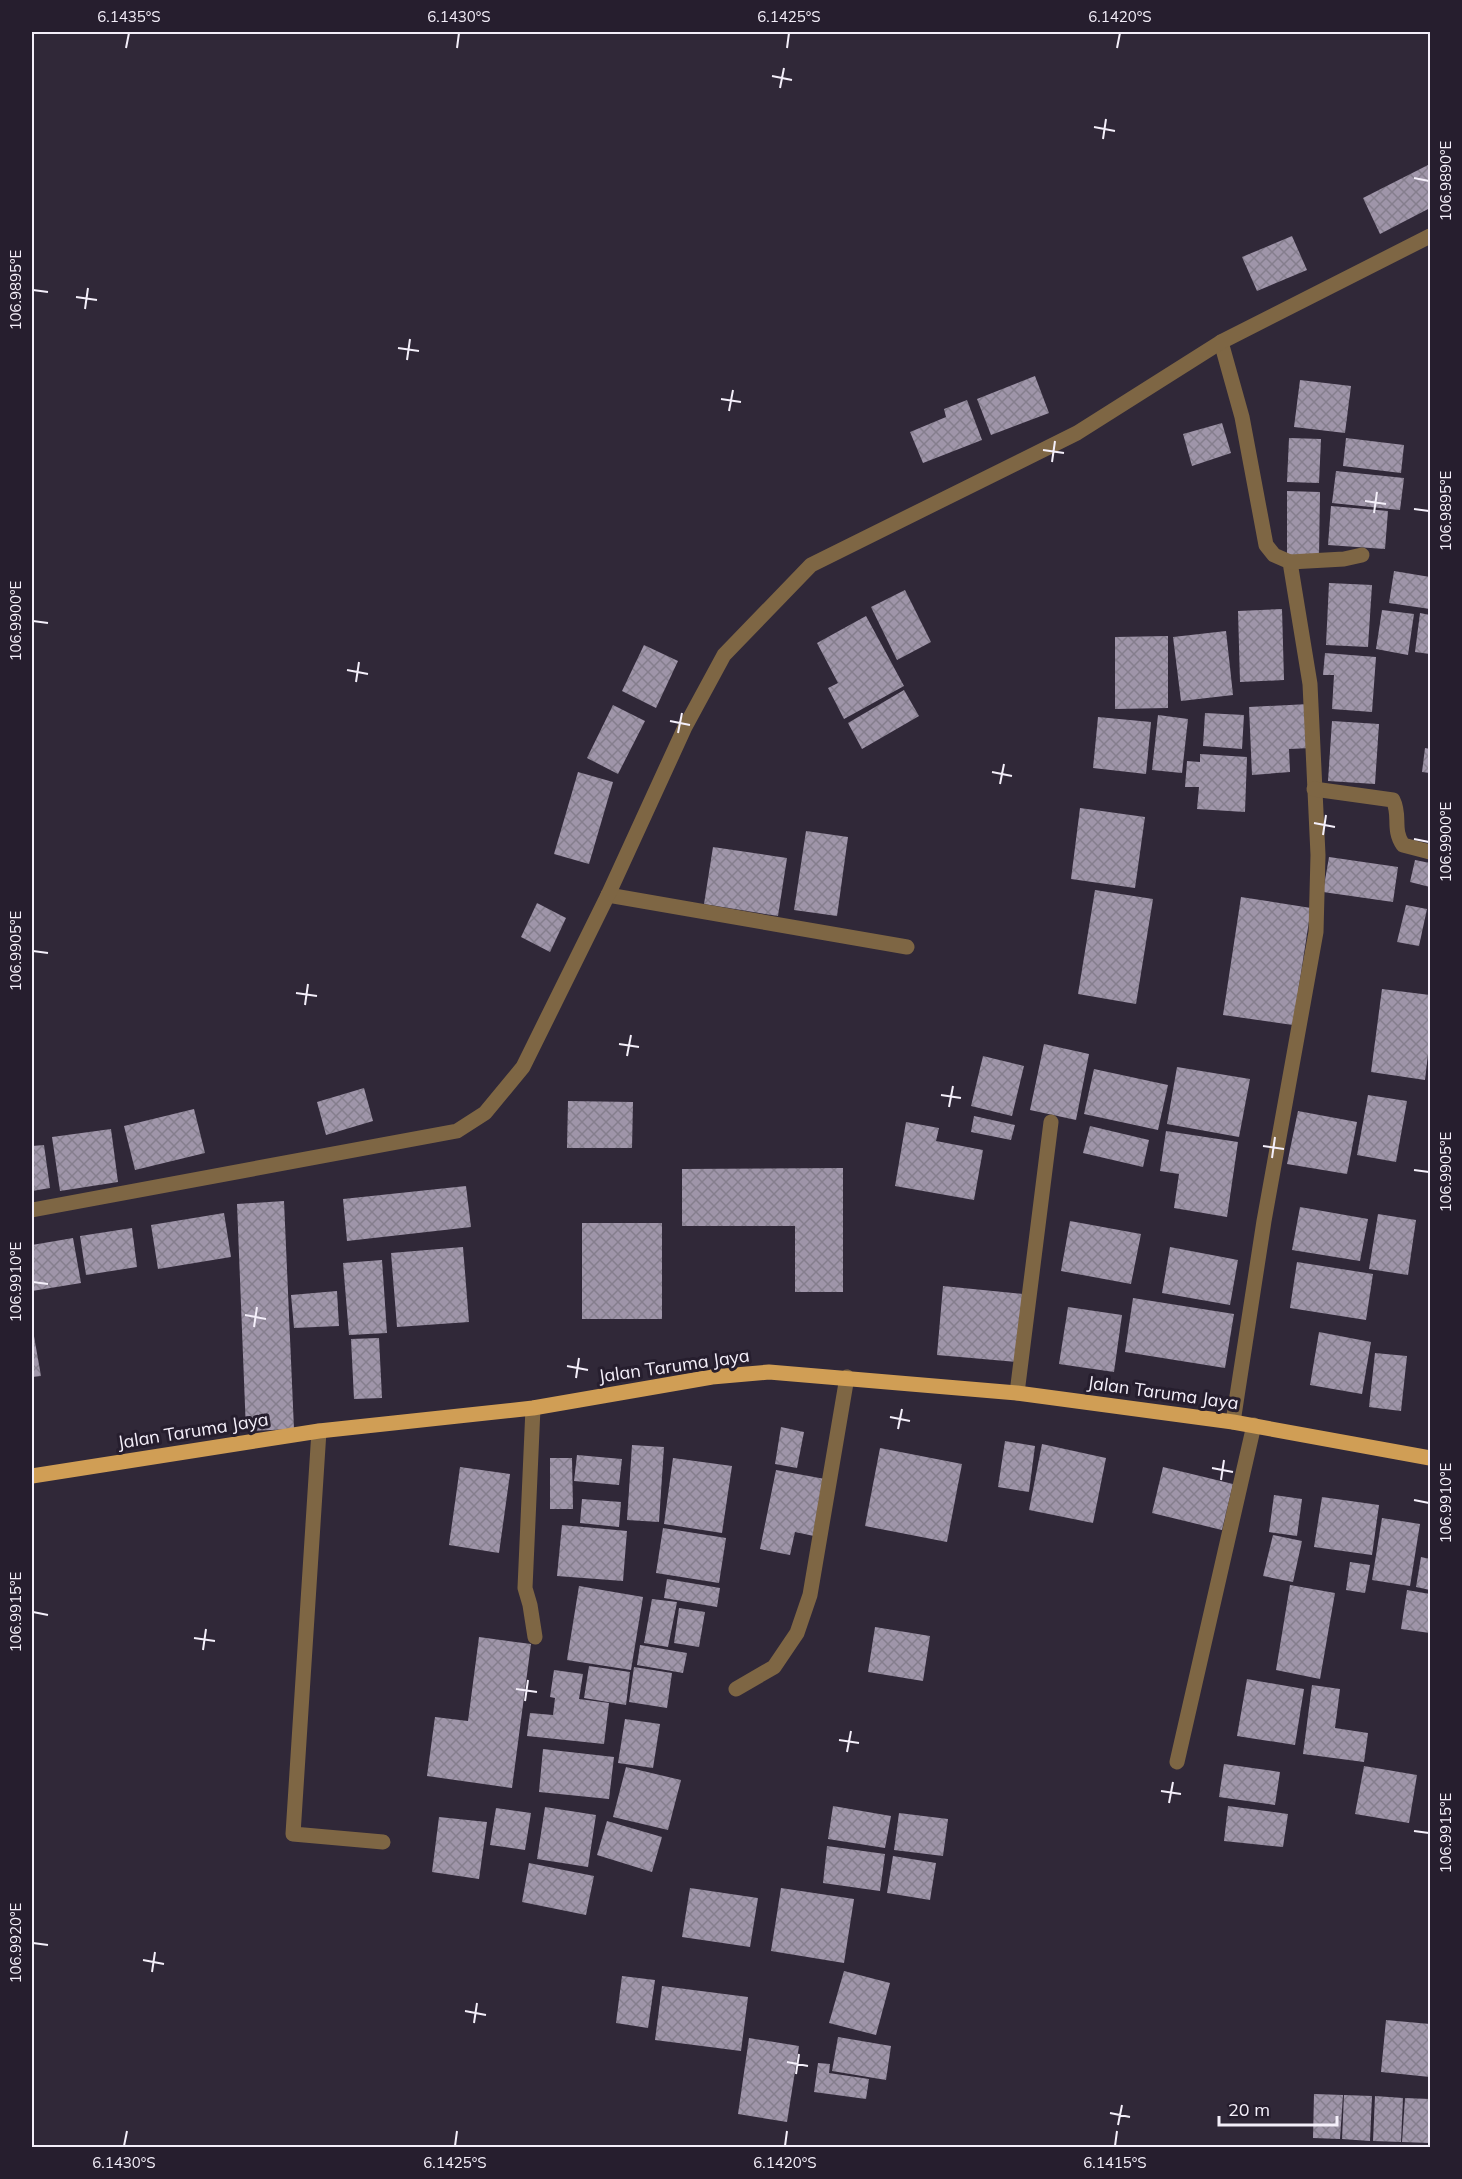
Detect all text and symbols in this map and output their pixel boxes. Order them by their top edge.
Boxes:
text: 6.1435°S [97,7,161,26]
text: 6.1430°S [427,7,491,26]
text: 6.1425°S [757,7,821,26]
text: 6.1420°S [1088,7,1152,26]
text: 106.9890°E [1436,140,1455,221]
text: 106.9895°E [6,249,25,330]
text: 106.9895°E [1436,470,1455,551]
text: 106.9900°E [6,580,25,661]
text: 106.9900°E [1436,801,1455,882]
text: 106.9905°E [6,910,25,991]
text: 106.9905°E [1436,1131,1455,1212]
text: 106.9910°E [6,1241,25,1322]
street label: Jalan Taruma Jaya [597,1344,751,1387]
street label: Jalan Taruma Jaya [1086,1371,1240,1414]
street label: Jalan Taruma Jaya [116,1407,270,1454]
text: 106.9910°E [1436,1462,1455,1543]
text: 106.9915°E [6,1571,25,1652]
text: 106.9915°E [1436,1792,1455,1873]
text: 106.9920°E [6,1902,25,1983]
scale bar [1219,2089,1338,2127]
text: 20 m [1228,2098,1270,2121]
text: 6.1430°S [92,2153,156,2172]
text: 6.1425°S [423,2153,487,2172]
text: 6.1420°S [753,2153,817,2172]
text: 6.1415°S [1083,2153,1147,2172]

